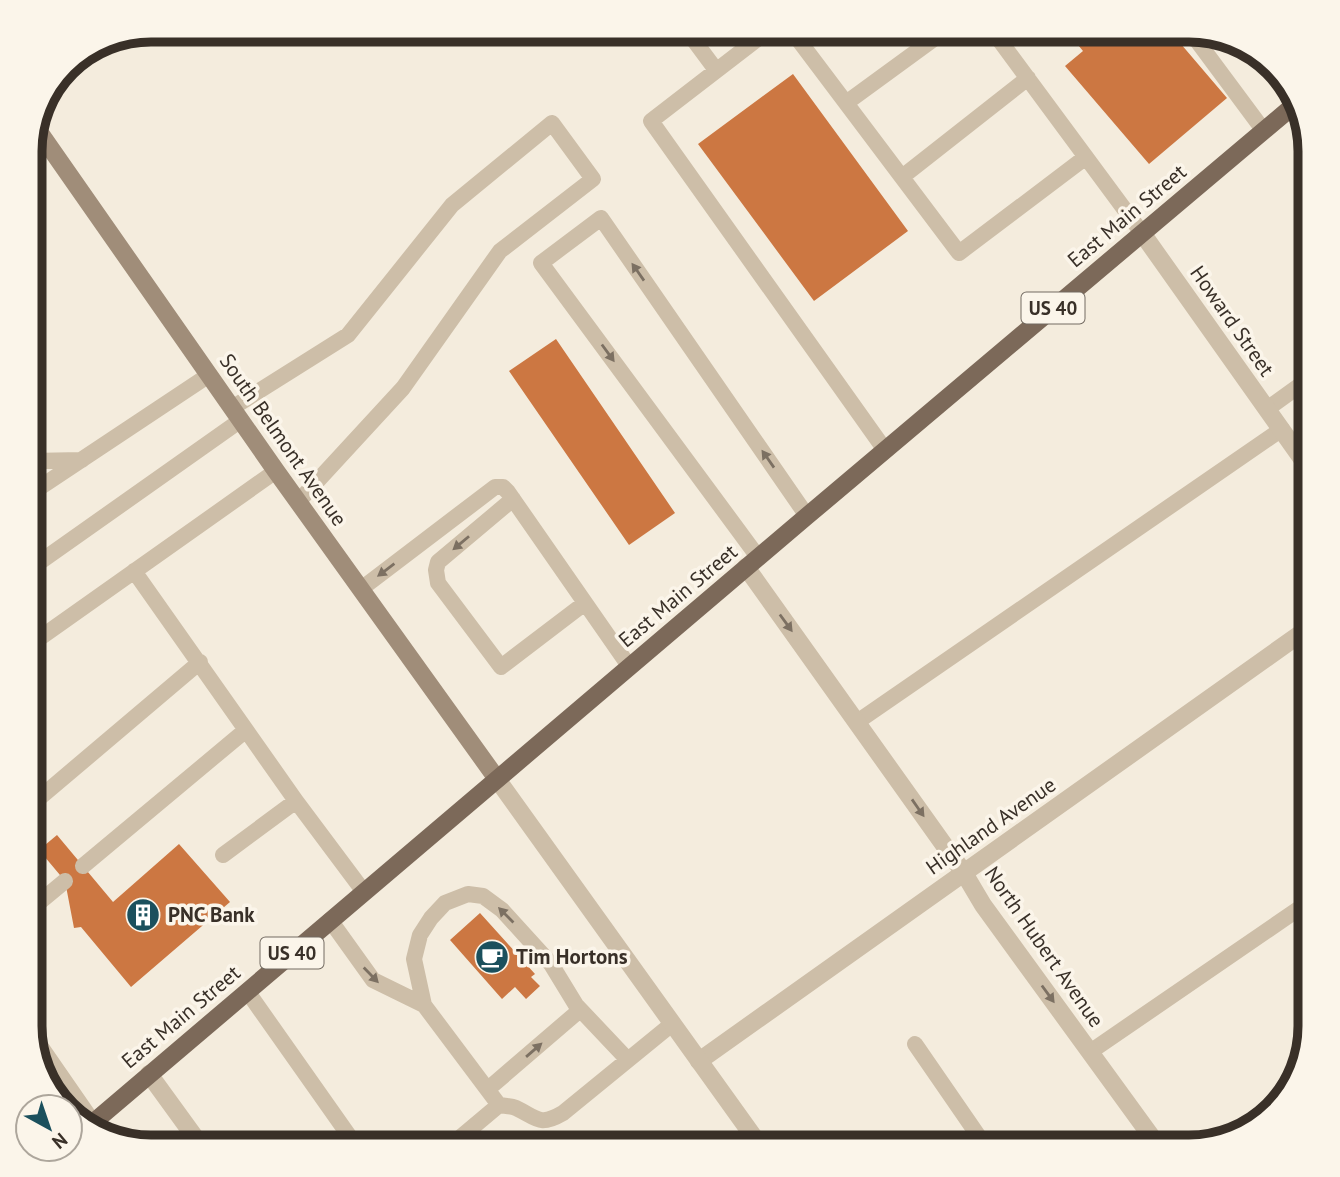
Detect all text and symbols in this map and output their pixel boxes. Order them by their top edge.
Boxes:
street label: East Main Street [1062,158,1192,273]
street label: Howard Street [1184,260,1280,381]
one-way arrow [632,262,645,282]
road number: US 40 [1021,292,1084,324]
one-way arrow [600,344,614,362]
street label: South Belmont Avenue [214,348,353,531]
one-way arrow [762,450,775,469]
one-way arrow [452,535,470,551]
street label: East Main Street [613,538,743,653]
one-way arrow [377,563,395,577]
one-way arrow [779,614,793,632]
street label: Highland Avenue [921,771,1061,880]
one-way arrow [911,799,925,817]
street label: North Hubert Avenue [979,861,1110,1032]
building icon: PNC Bank [124,896,162,934]
place label: PNC Bank [168,901,255,928]
one-way arrow [497,906,514,923]
road number: US 40 [260,937,324,968]
cafe icon: Tim Hortons [473,938,511,976]
place label: Tim Hortons [516,943,628,970]
street label: East Main Street [116,959,246,1074]
one-way arrow [363,966,379,983]
one-way arrow [1041,985,1055,1003]
one-way arrow [525,1042,543,1058]
north arrow [14,1093,84,1163]
text: N [47,1128,72,1154]

